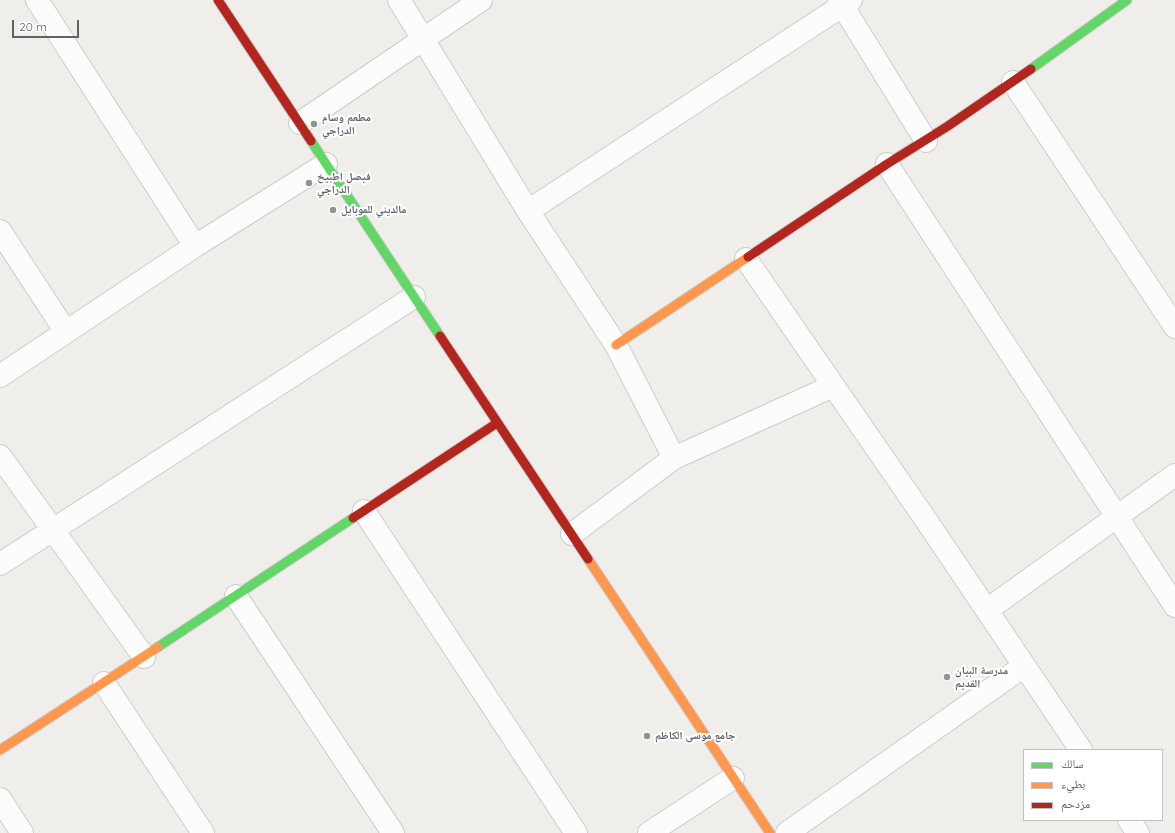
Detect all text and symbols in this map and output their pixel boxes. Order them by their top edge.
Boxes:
scale bar [14,12,81,38]
text: 20 m [19,19,47,34]
place label: مطعم وسام الدراجي [322,111,371,137]
marker: مطعم وسام الدراجي [309,119,319,129]
place label: فيصل اطبيخ الدراجي [317,170,371,196]
marker: فيصل اطبيخ الدراجي [304,178,314,188]
place label: مالديني للموبايل [341,203,406,217]
marker: مالديني للموبايل [328,205,338,215]
place label: مدرسة البيان القديم [955,664,1008,690]
marker: مدرسة البيان القديم [942,672,952,682]
place label: جامع موسى الكاظم [655,729,735,743]
marker: جامع موسى الكاظم [642,731,652,741]
legend [1023,749,1163,821]
text: سالك [1061,756,1083,771]
text: بطيء [1061,776,1085,791]
text: مزدحم [1061,796,1090,811]

